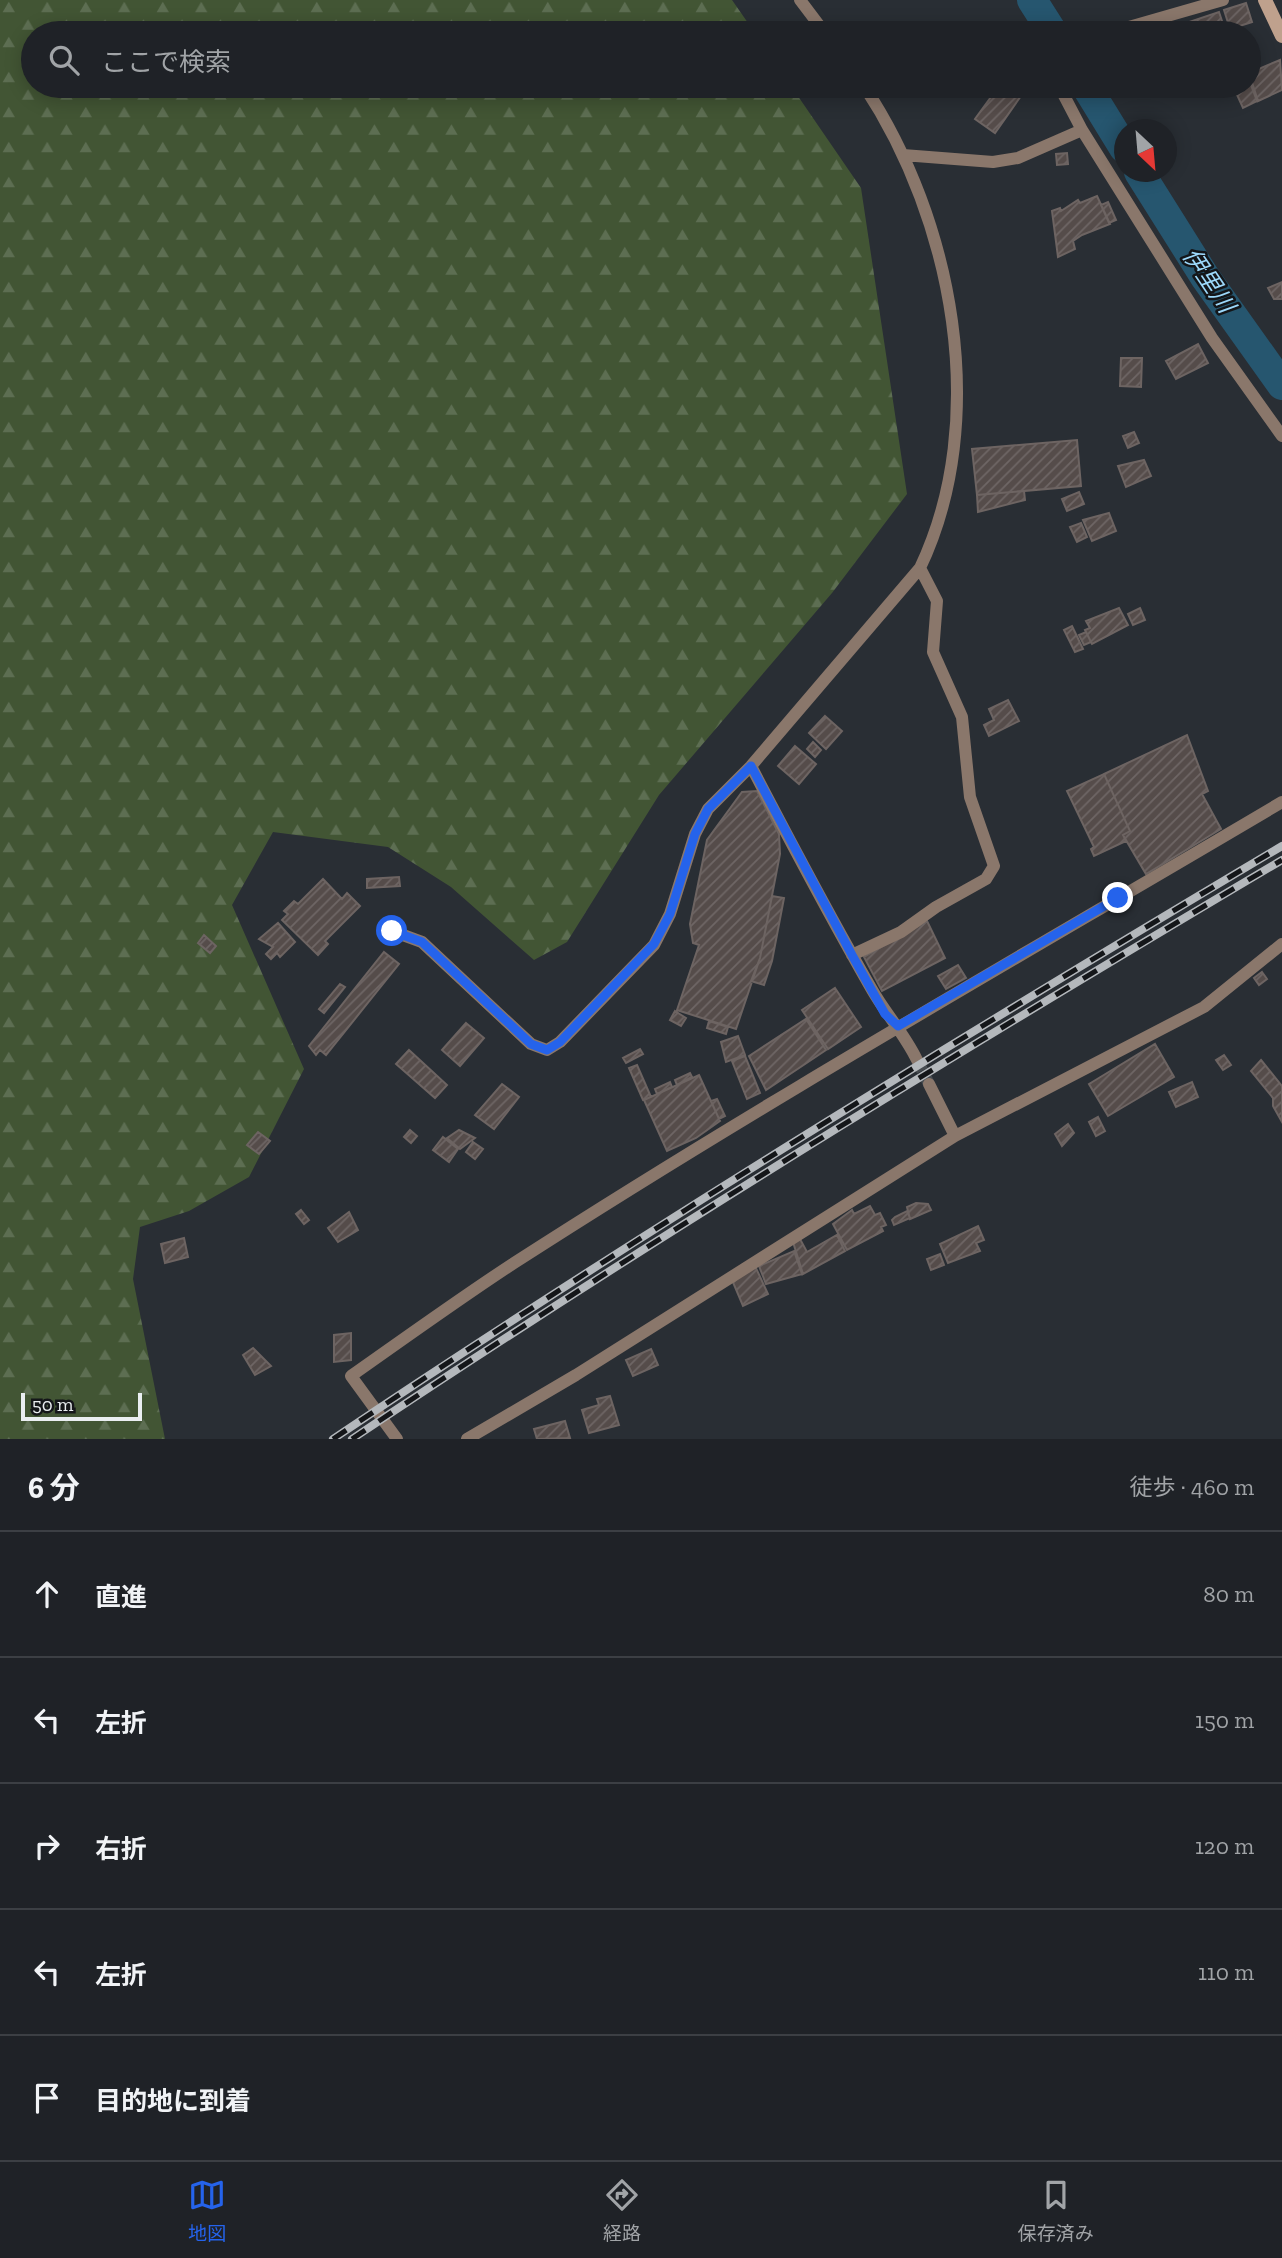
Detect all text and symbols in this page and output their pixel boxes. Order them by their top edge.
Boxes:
search box [21,21,1261,98]
icon: search [45,41,83,79]
text: ここで検索 [101,46,231,78]
north arrow [1114,119,1177,182]
water label: 伊里川 [1177,242,1243,320]
route end [1102,882,1133,913]
route start [376,915,407,946]
scale bar [21,1390,142,1422]
text: 50 m [32,1393,73,1416]
text: 6 分 [28,1470,80,1506]
text: 徒歩 · 460 m [1130,1473,1254,1501]
icon: ahead [28,1575,66,1613]
text: 80 m [1203,1580,1254,1608]
text: 直進 [95,1581,147,1613]
icon: left [28,1701,66,1739]
text: 150 m [1195,1706,1254,1734]
text: 左折 [95,1707,147,1739]
icon: right [28,1827,66,1865]
text: 120 m [1195,1832,1254,1860]
text: 右折 [95,1833,147,1865]
icon: left [28,1953,66,1991]
text: 110 m [1198,1958,1254,1986]
text: 左折 [95,1959,147,1991]
icon: arrive [28,2079,66,2117]
text: 目的地に到着 [95,2085,251,2117]
tab: 地図 [188,2176,226,2245]
tab: 経路 [603,2176,641,2245]
tab: 保存済み [1018,2176,1094,2245]

